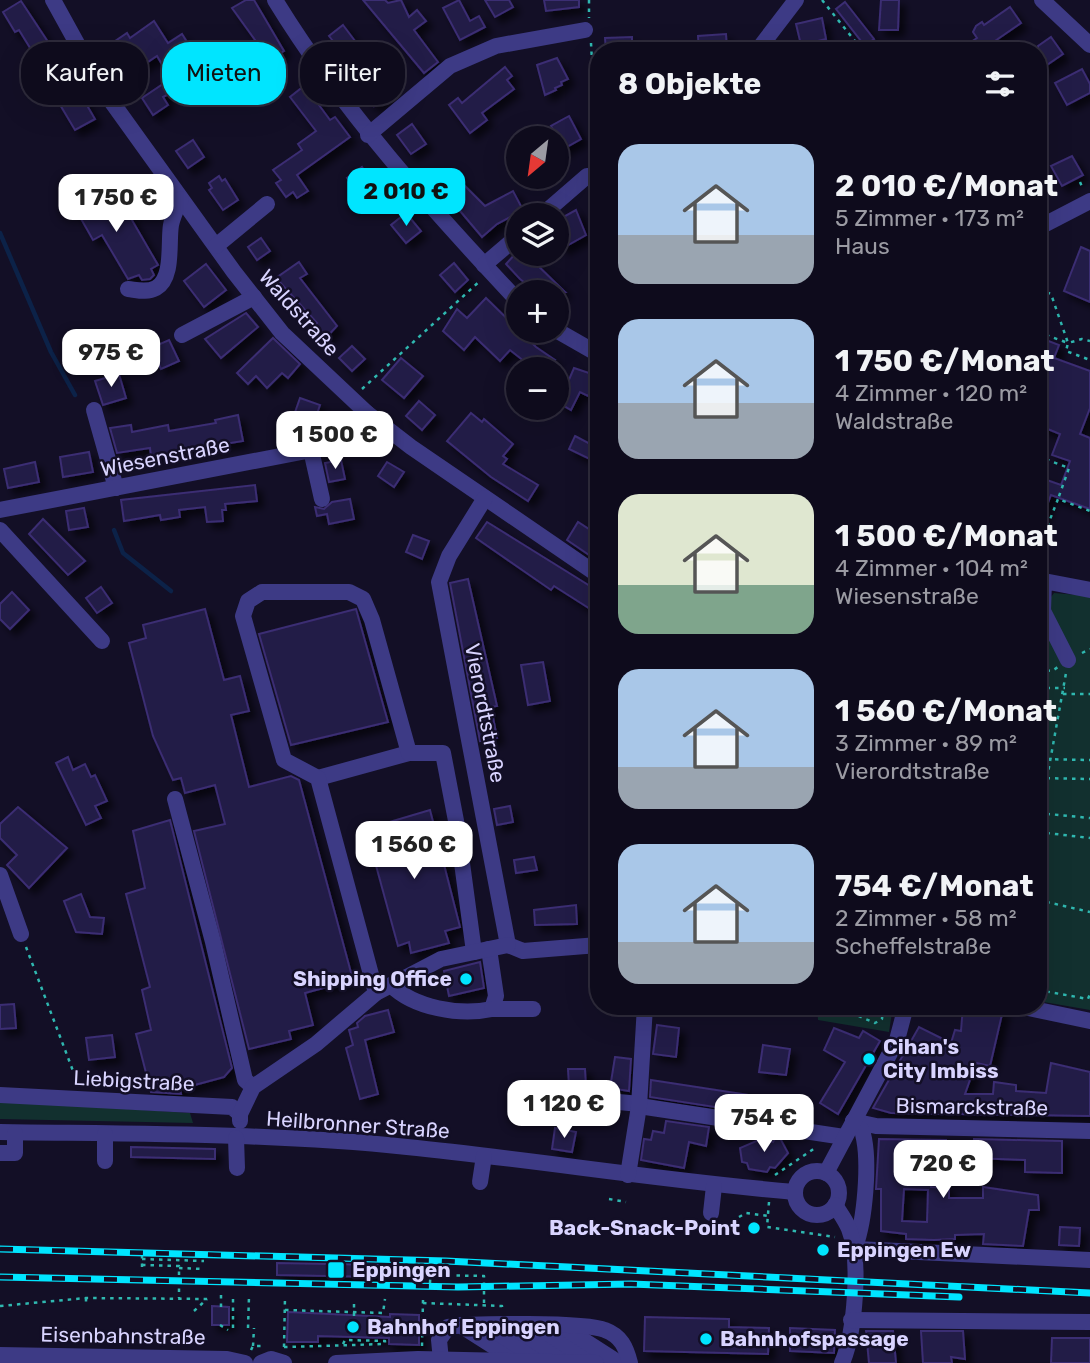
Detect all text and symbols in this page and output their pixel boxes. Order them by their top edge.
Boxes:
chip: Kaufen [21,42,148,105]
chip: Mieten [162,42,286,105]
chip: Filter [300,42,405,105]
icon: filters [981,65,1019,103]
text: 8 Objekte [618,66,761,102]
north arrow [506,126,569,189]
map controls [506,126,569,420]
pin: 2 010 € [341,168,471,228]
text: 2 010 €/Monat [835,168,1058,204]
icon: home [674,172,758,256]
pin: 1 750 € [51,174,181,234]
text: 2 010 € [363,177,449,205]
text: 1 750 € [75,183,157,211]
button: layers [506,203,569,266]
text: 5 Zimmer · 173 m² [835,204,1024,232]
text: Haus [835,232,890,260]
street label: Waldstraße [254,264,345,361]
button: + [506,280,569,343]
pin: 975 € [62,330,160,389]
text: 975 € [78,338,144,366]
text: 1 750 €/Monat [835,343,1055,379]
icon: home [674,347,758,431]
button: − [506,357,569,420]
text: 4 Zimmer · 120 m² [835,379,1027,407]
text: Waldstraße [835,407,953,435]
pin: 1 500 € [270,412,400,471]
text: 1 500 € [292,420,378,448]
street label: Wiesenstraße [98,432,232,481]
text: 1 500 €/Monat [835,518,1058,554]
icon: home [674,522,758,606]
text: 4 Zimmer · 104 m² [835,554,1028,582]
text: Wiesenstraße [835,582,979,610]
street label: Vierordtstraße [460,641,511,785]
text: 1 560 €/Monat [835,693,1057,729]
icon: home [674,697,758,781]
text: 3 Zimmer · 89 m² [835,729,1017,757]
text: Vierordtstraße [835,757,990,785]
pin: 1 560 € [349,822,479,881]
text: 1 560 € [372,830,456,858]
text: 754 €/Monat [835,868,1033,904]
icon: home [674,872,758,956]
text: 2 Zimmer · 58 m² [835,904,1017,932]
text: Scheffelstraße [835,932,991,960]
place label: Shipping Office [293,966,452,991]
marker: Shipping Office [458,971,474,987]
place label: Cihan's City Imbiss [883,1034,999,1083]
marker: Cihan's City Imbiss [861,1051,877,1067]
street label: Liebigstraße [73,1065,195,1096]
pin: 1 120 € [499,1080,629,1140]
text: 1 120 € [523,1089,605,1117]
street label: Bismarckstraße [896,1093,1048,1120]
pin: 754 € [715,1094,813,1154]
text: 754 € [731,1103,797,1131]
street label: Heilbronner Straße [265,1106,451,1143]
pin: 720 € [894,1140,992,1200]
text: 720 € [910,1149,976,1177]
place label: Back-Snack-Point [549,1215,740,1240]
marker: Back-Snack-Point [746,1220,762,1236]
place label: Eppingen Ew [837,1237,972,1262]
marker: Eppingen Ew [815,1242,831,1258]
place label: Eppingen [352,1257,451,1282]
marker: Eppingen [326,1260,346,1280]
place label: Bahnhof Eppingen [367,1314,560,1339]
marker: Bahnhof Eppingen [345,1319,361,1335]
street label: Eisenbahnstraße [40,1322,206,1349]
place label: Bahnhofspassage [720,1326,909,1351]
marker: Bahnhofspassage [698,1331,714,1347]

